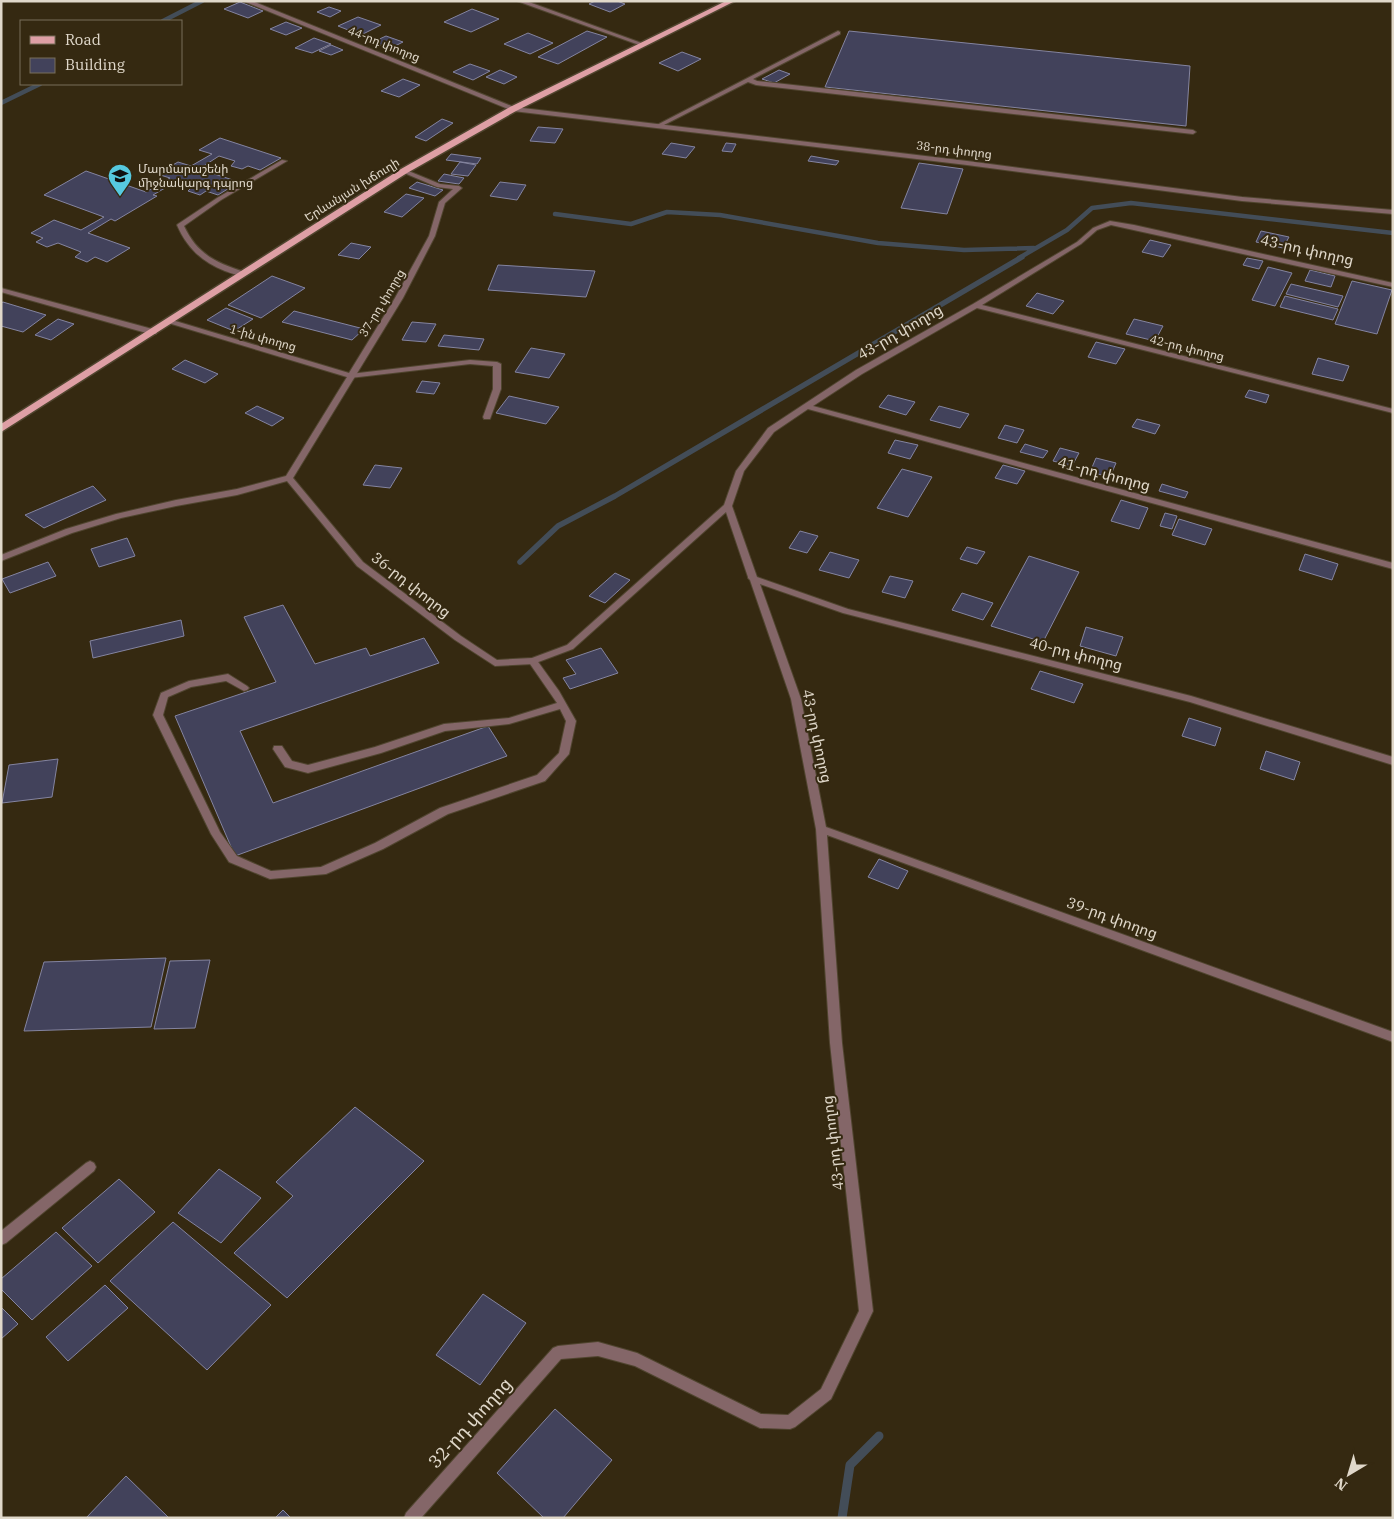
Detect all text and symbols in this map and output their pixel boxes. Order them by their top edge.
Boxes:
legend [20,20,182,85]
street label: 44-րդ փողոց [346,22,422,65]
text: Road [65,30,101,49]
text: Building [65,55,125,74]
street label: 38-րդ փողոց [915,137,993,162]
street label: Երևանյան խճուղի [302,154,402,225]
place label: Մարմարաշենի միջնակարգ դպրոց [138,161,253,190]
school or university icon: Մարմարաշենի միջնակարգ դպրոց [107,163,133,197]
street label: 43-րդ փողոց [1258,230,1356,270]
street label: 37-րդ փողոց [355,266,408,339]
street label: 43-րդ փողոց [854,299,946,364]
street label: 1-ին փողոց [228,321,298,354]
street label: 42-րդ փողոց [1148,331,1226,364]
street label: 41-րդ փողոց [1056,452,1153,495]
street label: 36-րդ փողոց [368,548,455,621]
street label: 40-րդ փողոց [1028,633,1125,674]
street label: 43-րդ փողոց [798,687,837,785]
street label: 39-րդ փողոց [1064,892,1160,943]
street label: 43-րդ փողոց [817,1095,848,1192]
street label: 32-րդ փողոց [423,1372,516,1473]
north arrow [1324,1449,1374,1499]
text: N [1331,1474,1351,1495]

